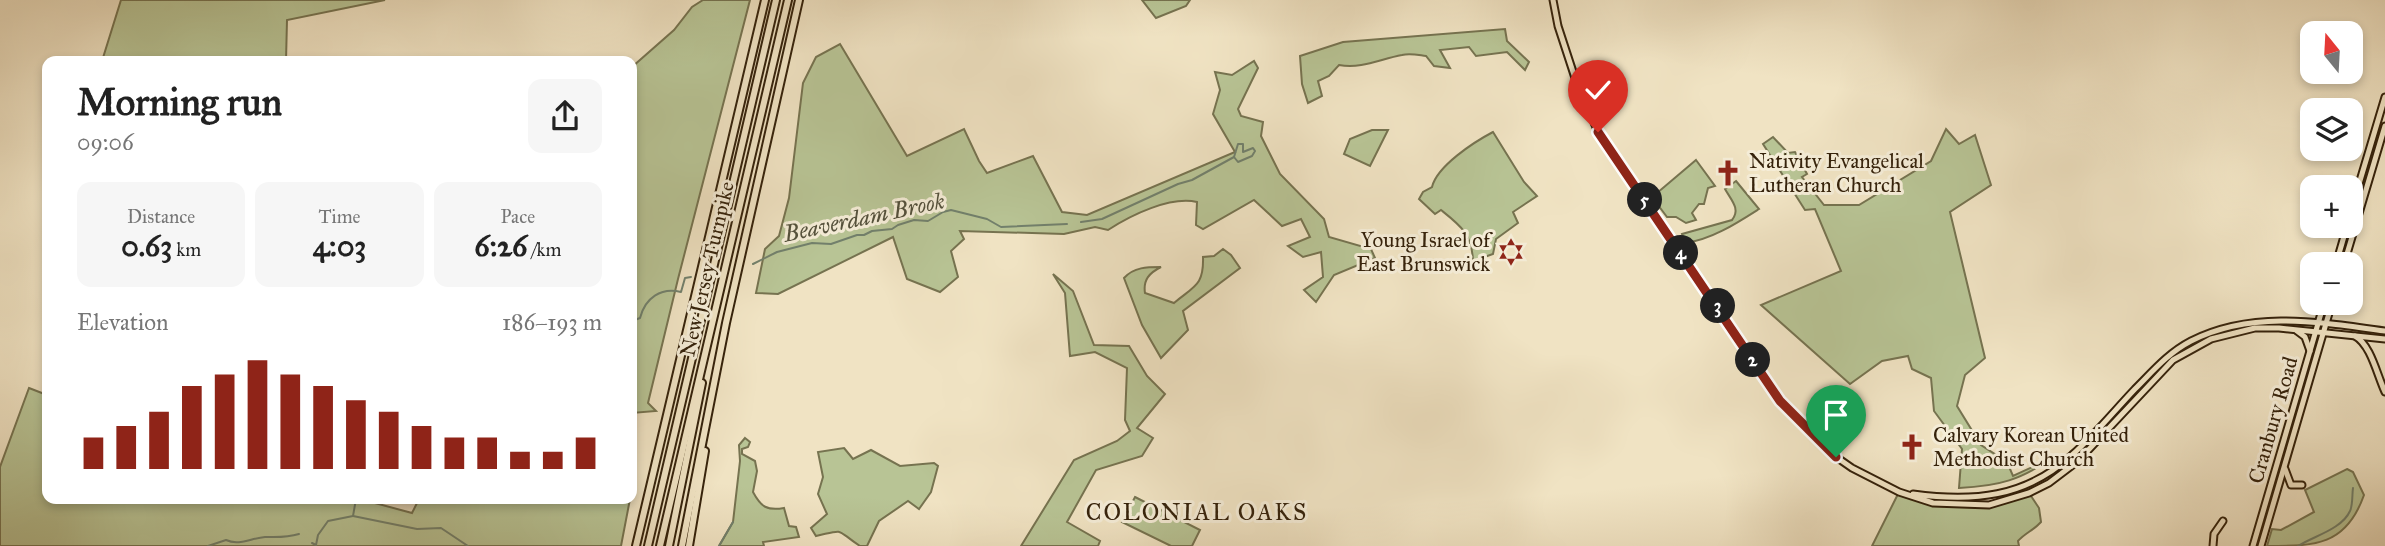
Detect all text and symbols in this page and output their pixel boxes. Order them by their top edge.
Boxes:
north arrow [2300,21,2362,84]
map controls [2300,21,2363,315]
pin [1568,60,1628,132]
icon: check [1579,71,1617,109]
text: Morning run [77,79,282,125]
button: share [528,79,602,153]
button: layers [2300,98,2363,161]
text: 09:06 [77,128,134,156]
place label: Nativity Evangelical Lutheran Church [1749,148,1924,198]
church icon: Nativity Evangelical Lutheran Church [1713,158,1743,188]
button: + [2300,175,2363,238]
street label: New Jersey Turnpike [674,179,740,359]
pin: 5 [1628,182,1662,218]
water label: Beaverdam Brook [780,186,947,248]
text: 5 [1640,188,1649,211]
text: Distance [127,205,195,228]
text: Time [318,205,361,228]
text: Pace [501,205,535,228]
place label: Young Israel of East Brunswick [1356,227,1493,277]
text: 0.63 [121,228,172,264]
text: 4:03 [313,228,366,264]
text: 6:26 [474,228,527,264]
pin: 4 [1664,236,1698,270]
synagogue icon: Young Israel of East Brunswick [1496,237,1526,267]
text: km [172,238,201,261]
text: /km [527,238,561,261]
text: 4 [1675,241,1686,264]
button: − [2300,252,2363,315]
pin: 3 [1700,288,1736,324]
text: 3 [1714,294,1721,317]
text: Elevation [77,308,168,336]
text: 186–193 m [502,308,602,336]
pin: 2 [1736,342,1770,378]
text: 2 [1748,348,1757,371]
street label: Cranbury Road [2242,353,2304,486]
pin [1806,385,1866,457]
icon: arrive [1817,396,1855,434]
place label: Calvary Korean United Methodist Church [1933,422,2130,472]
church icon: Calvary Korean United Methodist Church [1897,432,1927,462]
district label: COLONIAL OAKS [1086,498,1308,526]

